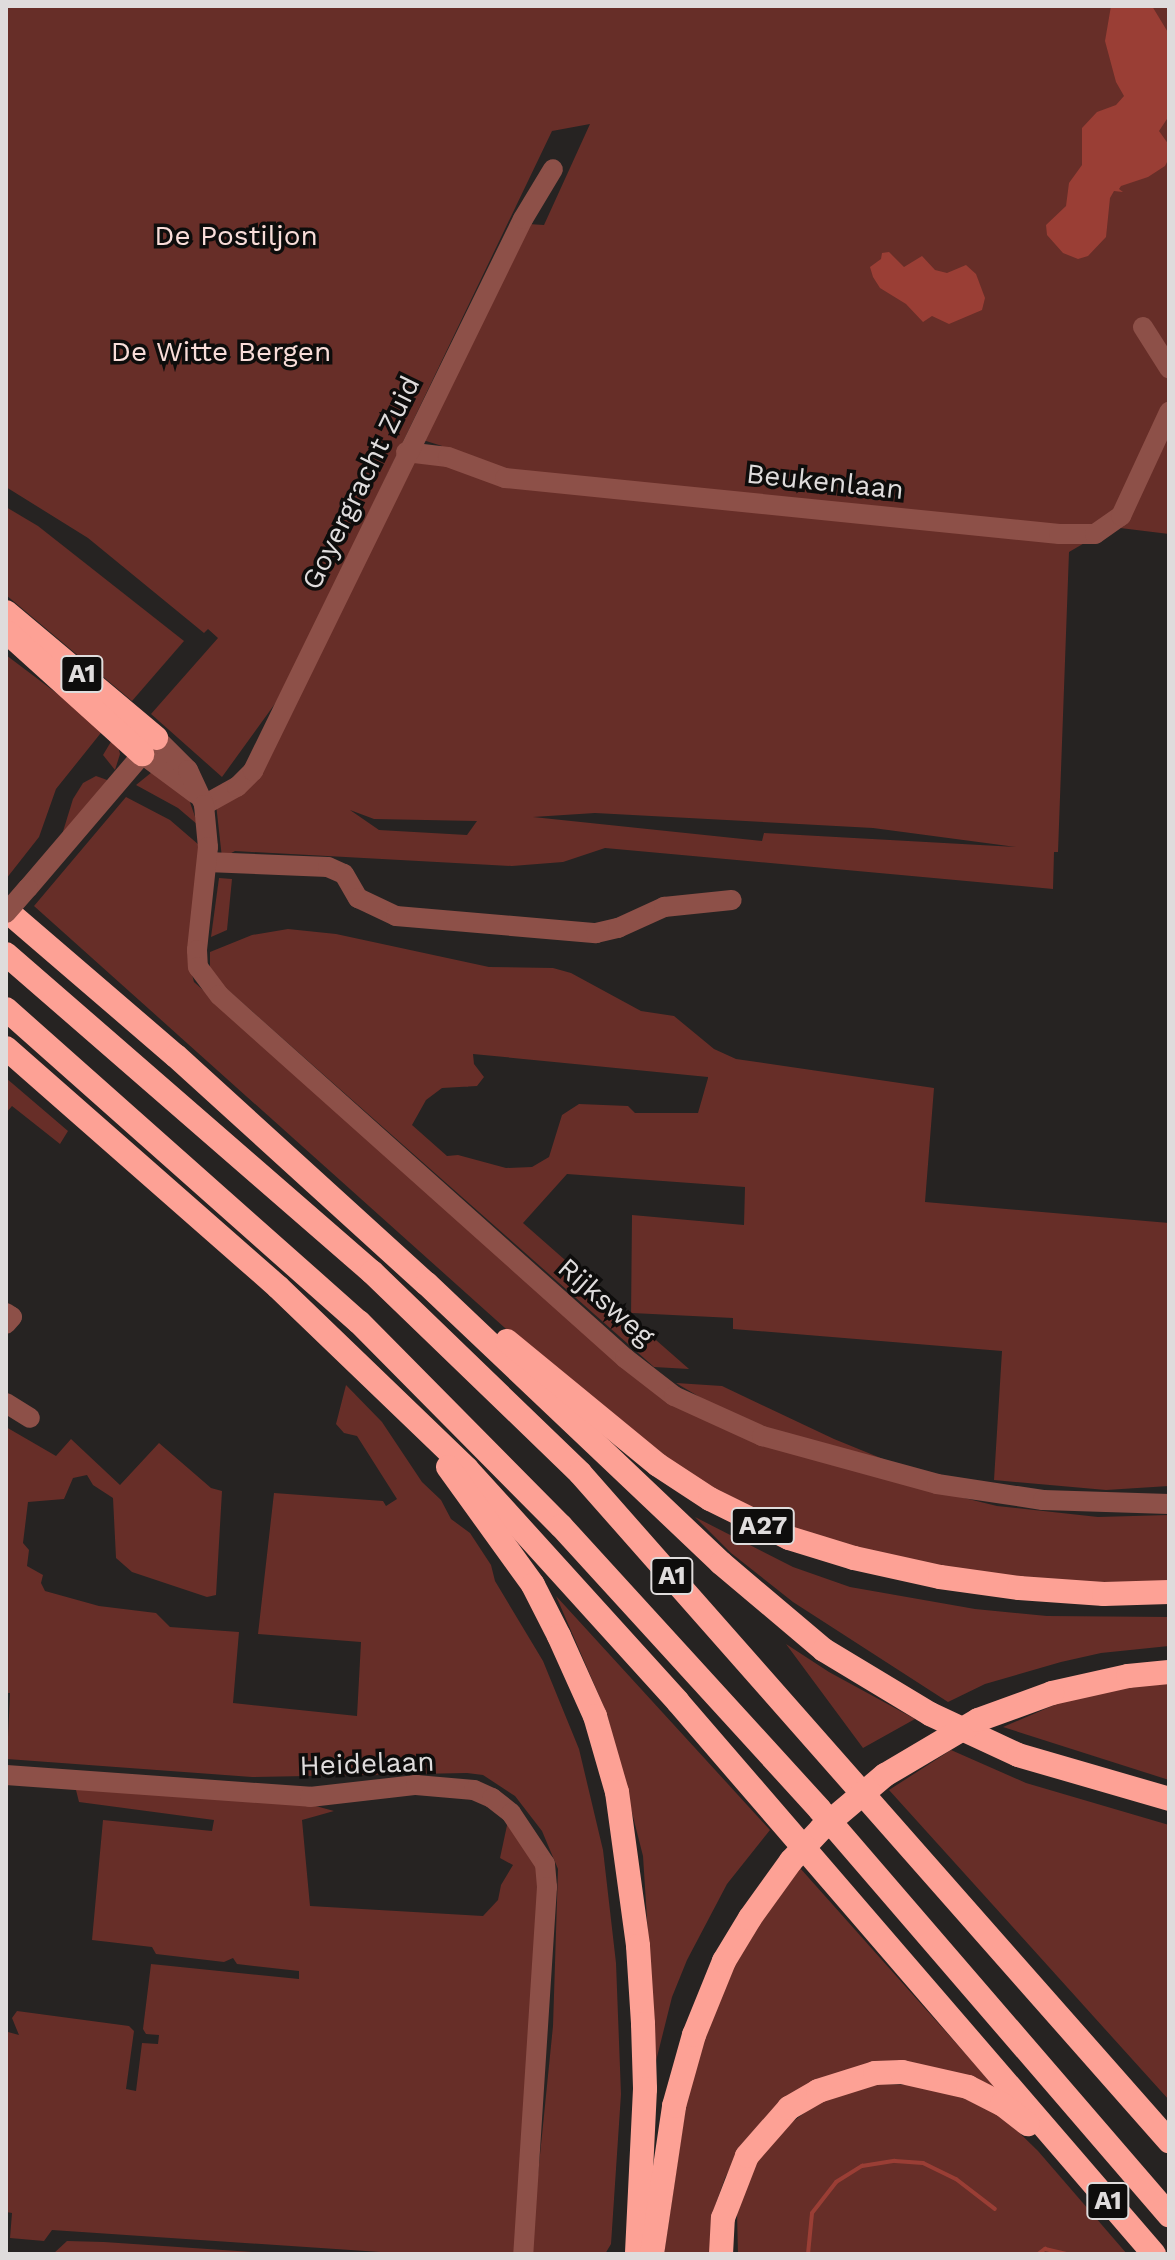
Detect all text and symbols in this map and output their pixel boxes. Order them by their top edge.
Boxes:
park label: De Postiljon [154,219,318,253]
park label: De Witte Bergen [110,335,332,369]
street label: Goyergracht Zuid [295,371,427,595]
street label: Beukenlaan [745,457,905,507]
road number: A1 [60,652,104,696]
street label: Rijksweg [551,1251,661,1353]
road number: A27 [729,1504,797,1548]
road number: A1 [650,1554,694,1598]
street label: Heidelaan [299,1745,435,1783]
road number: A1 [1086,2179,1130,2223]

